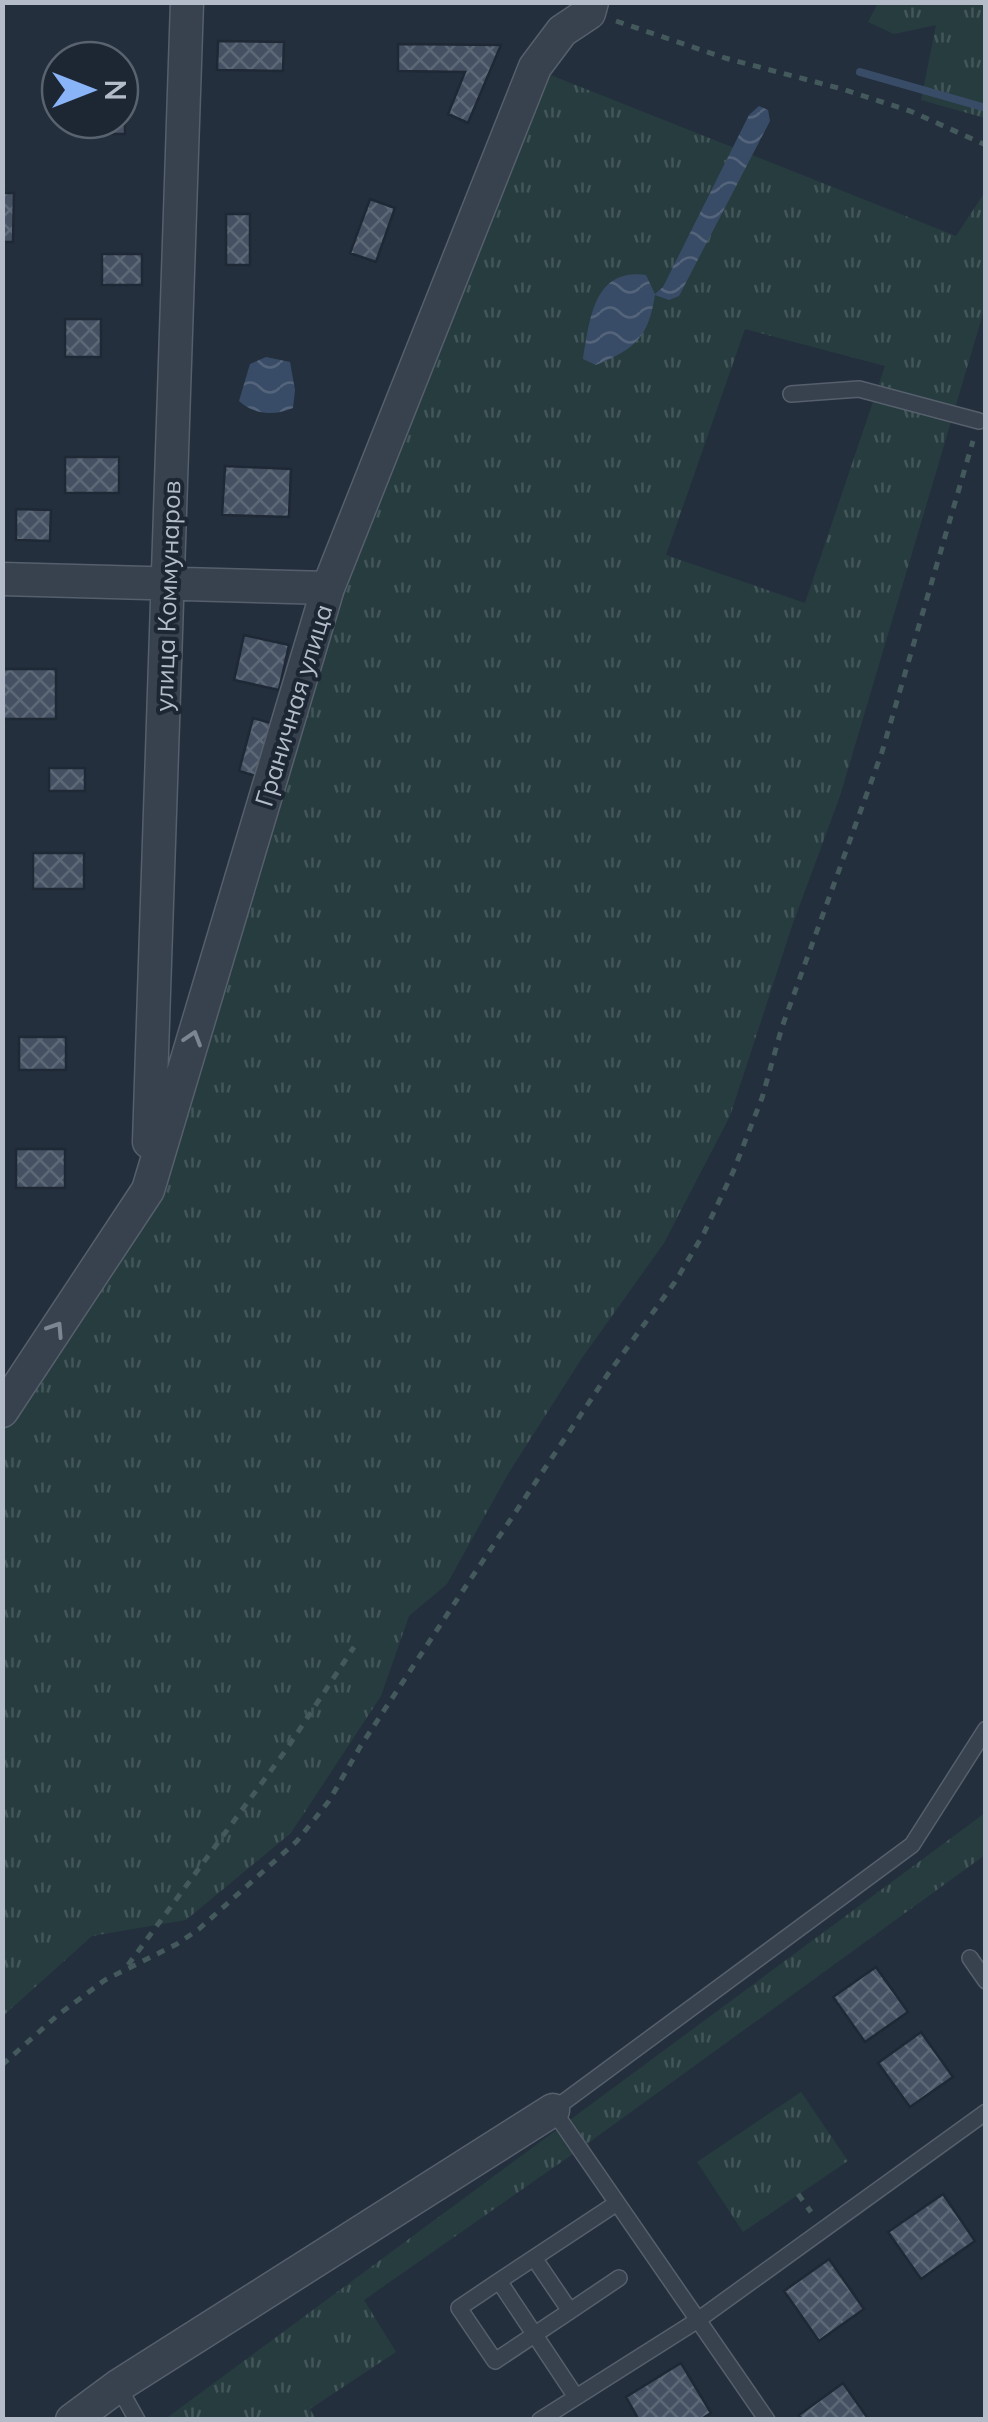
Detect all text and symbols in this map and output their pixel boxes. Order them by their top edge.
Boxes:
north arrow [40,40,140,140]
text: N [98,79,133,101]
street label: улица Коммунаров [147,480,187,712]
street label: Граничная улица [248,600,338,810]
one-way arrow [181,1031,202,1048]
one-way arrow [44,1322,62,1341]

